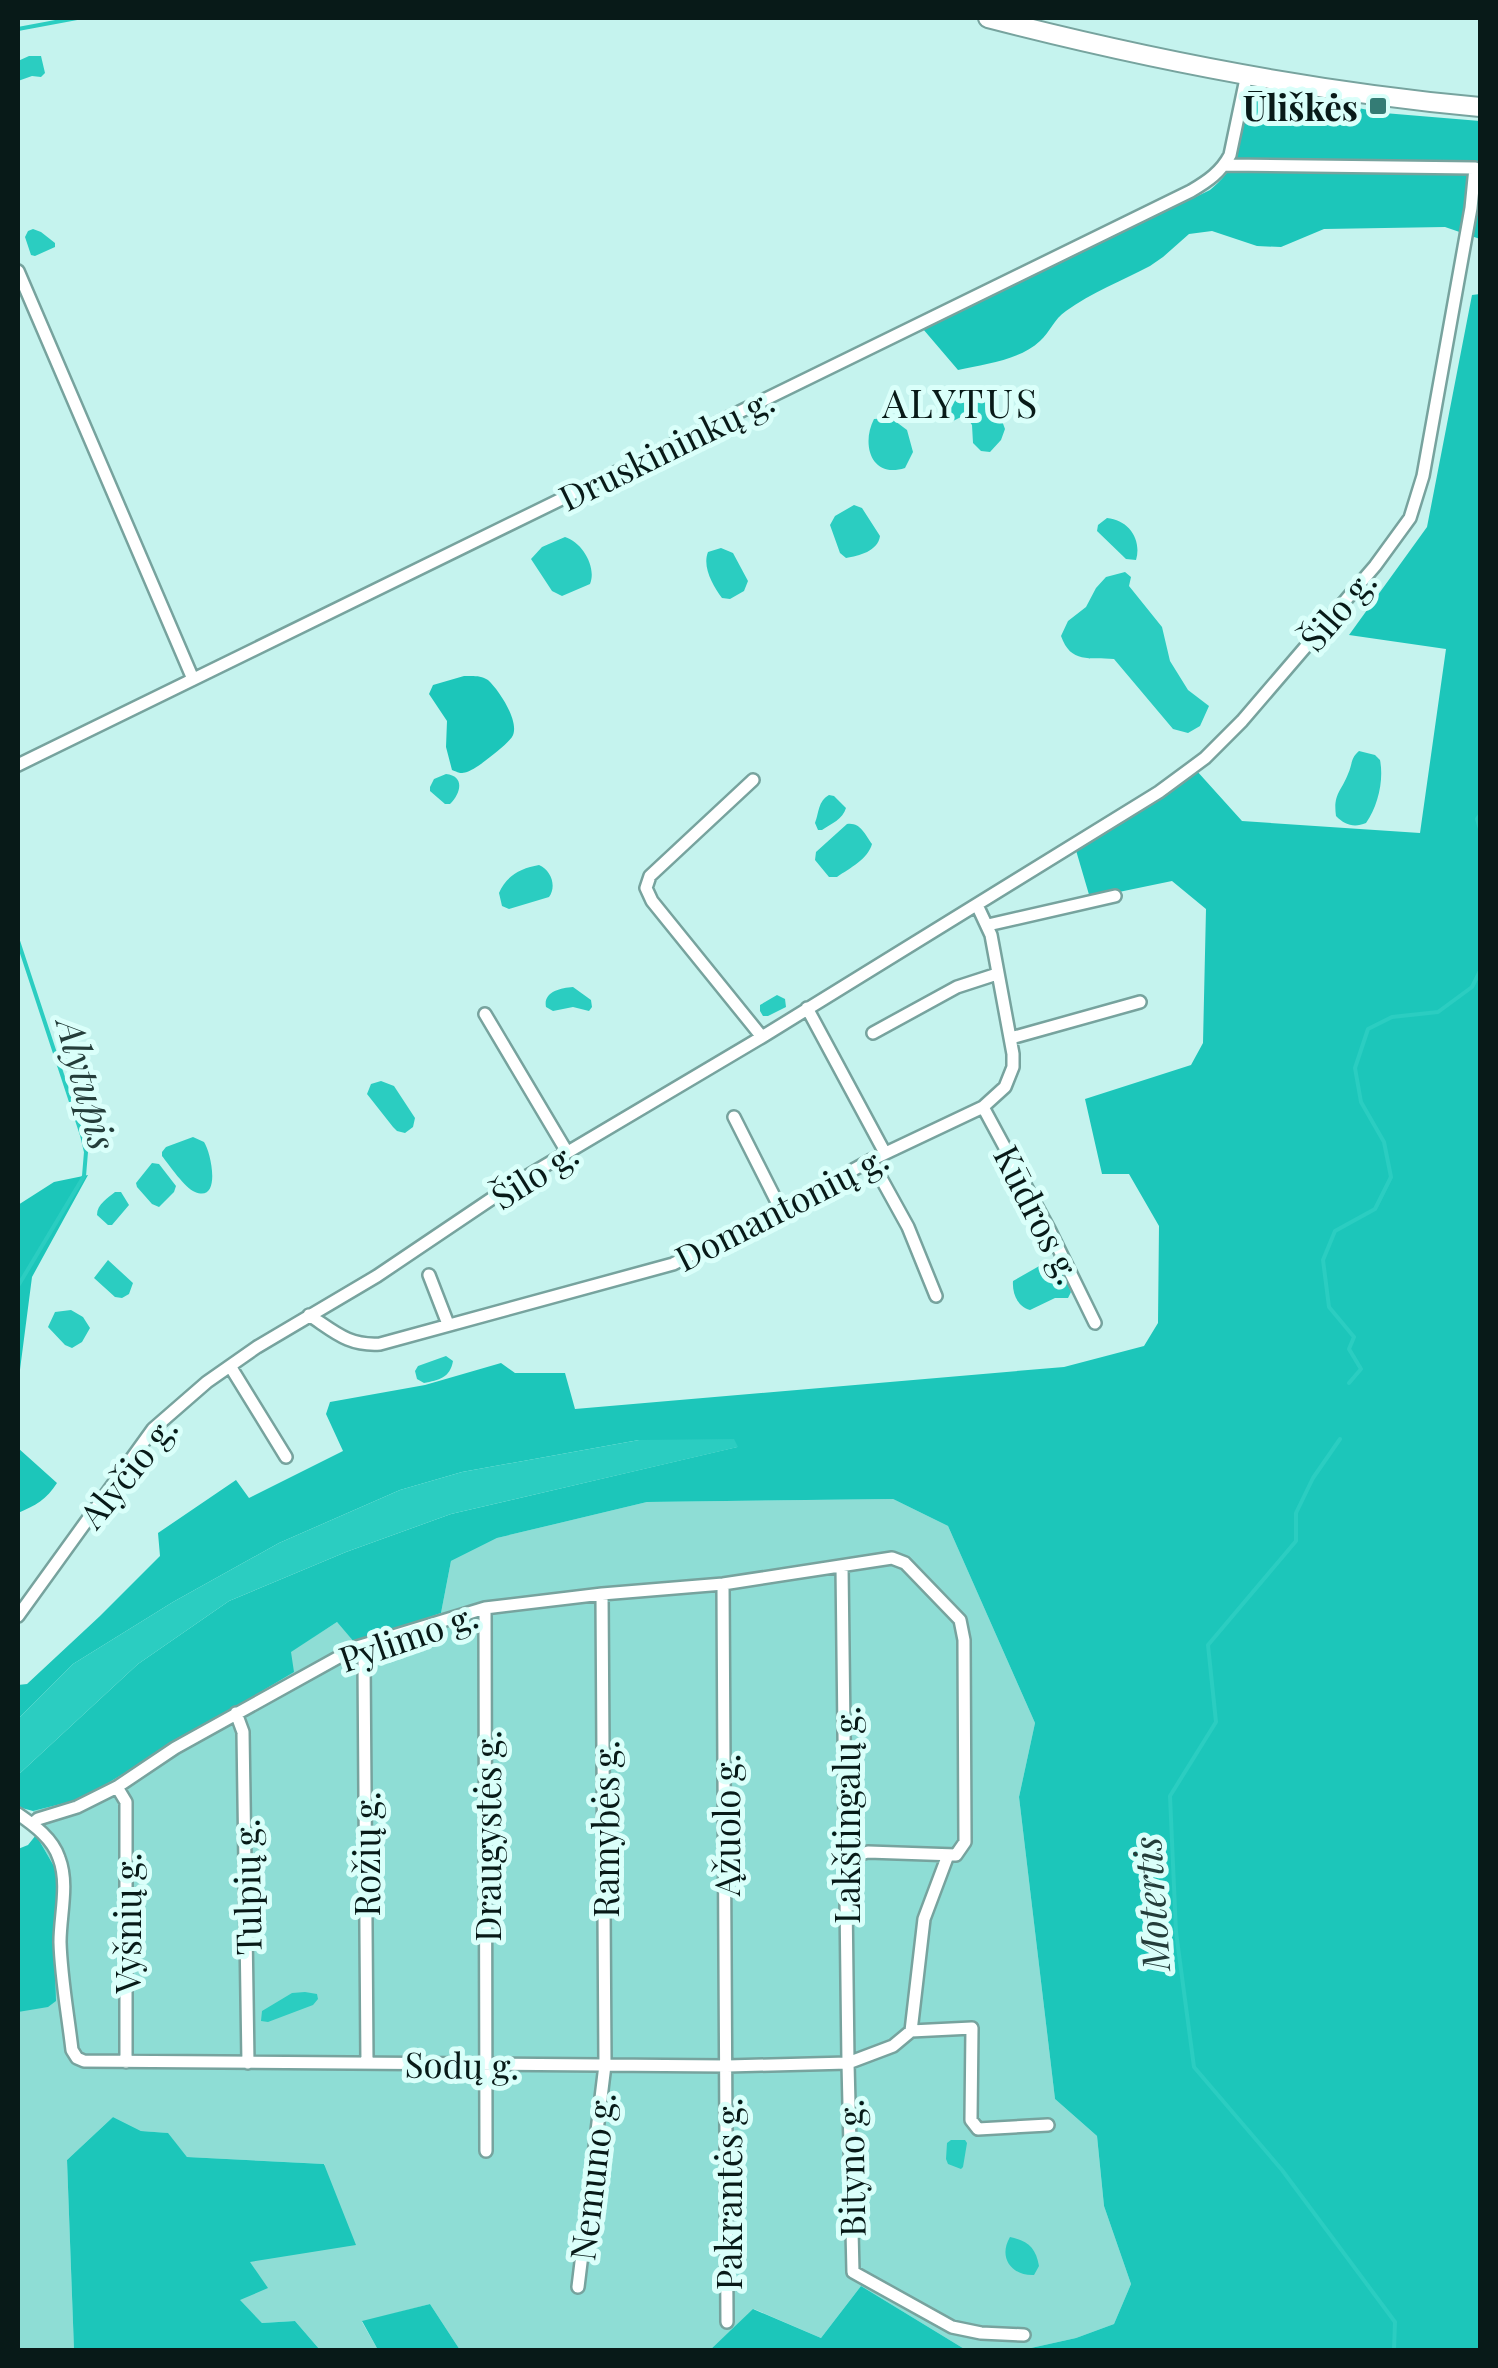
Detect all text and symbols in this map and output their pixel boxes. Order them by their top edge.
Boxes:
place label: Ūliškės [1243,83,1358,130]
marker: Ūliškės [1367,95,1389,117]
district label: ALYTUS [881,375,1040,428]
street label: Druskininkų g. [551,376,781,520]
street label: Šilo g. [1288,558,1386,660]
water label: Alytupis [45,1009,130,1155]
street label: Šilo g. [482,1129,586,1219]
street label: Domantonių g. [667,1133,895,1281]
street label: Kūdros g. [984,1137,1094,1291]
street label: Alyčio g. [67,1405,187,1538]
street label: Pylimo g. [332,1590,484,1682]
street label: Lakštingalų g. [822,1706,869,1924]
street label: Draugystės g. [463,1730,510,1942]
street label: Ramybės g. [581,1740,628,1918]
street label: Ąžuolo g. [702,1754,749,1897]
street label: Rožių g. [342,1791,389,1917]
street label: Tulpių g. [221,1818,271,1956]
water label: Motertis [1120,1835,1180,1975]
street label: Vyšnių g. [103,1853,150,1994]
street label: Sodų g. [404,2040,520,2088]
street label: Nemuno g. [557,2089,625,2263]
street label: Pakrantės g. [704,2098,751,2290]
street label: Bityno g. [825,2099,875,2237]

